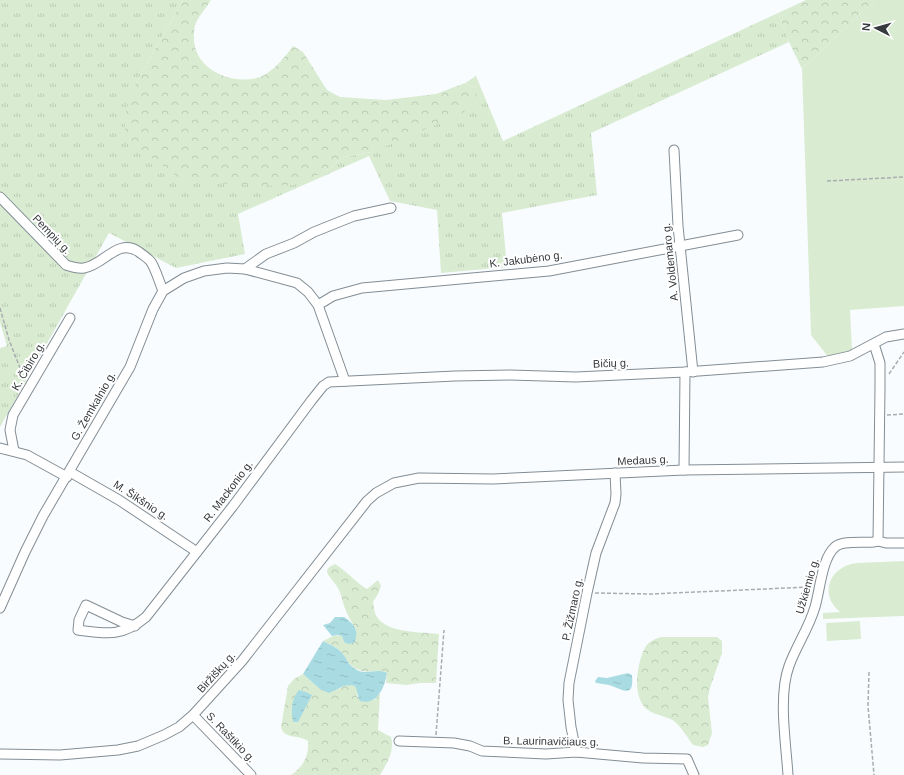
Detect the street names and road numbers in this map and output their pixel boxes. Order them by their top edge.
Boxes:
street label: Pempių g. [30,212,74,256]
street label: A. Voldemaro g. [660,222,680,302]
street label: K. Jakubėno g. [489,249,563,269]
street label: K. Čibiro g. [9,339,47,393]
street label: Bičių g. [593,356,629,370]
street label: G. Žemkalnio g. [68,369,118,443]
street label: Medaus g. [617,453,669,467]
street label: R. Mackonio g. [201,458,255,524]
street label: M. Šikšnio g. [111,478,171,522]
street label: Užkiemio g. [793,557,821,615]
street label: P. Žižmaro g. [559,576,585,642]
street label: Biržiškų g. [195,649,237,695]
street label: S. Raštikio g. [204,710,258,764]
street label: B. Laurinavičiaus g. [503,734,599,748]

